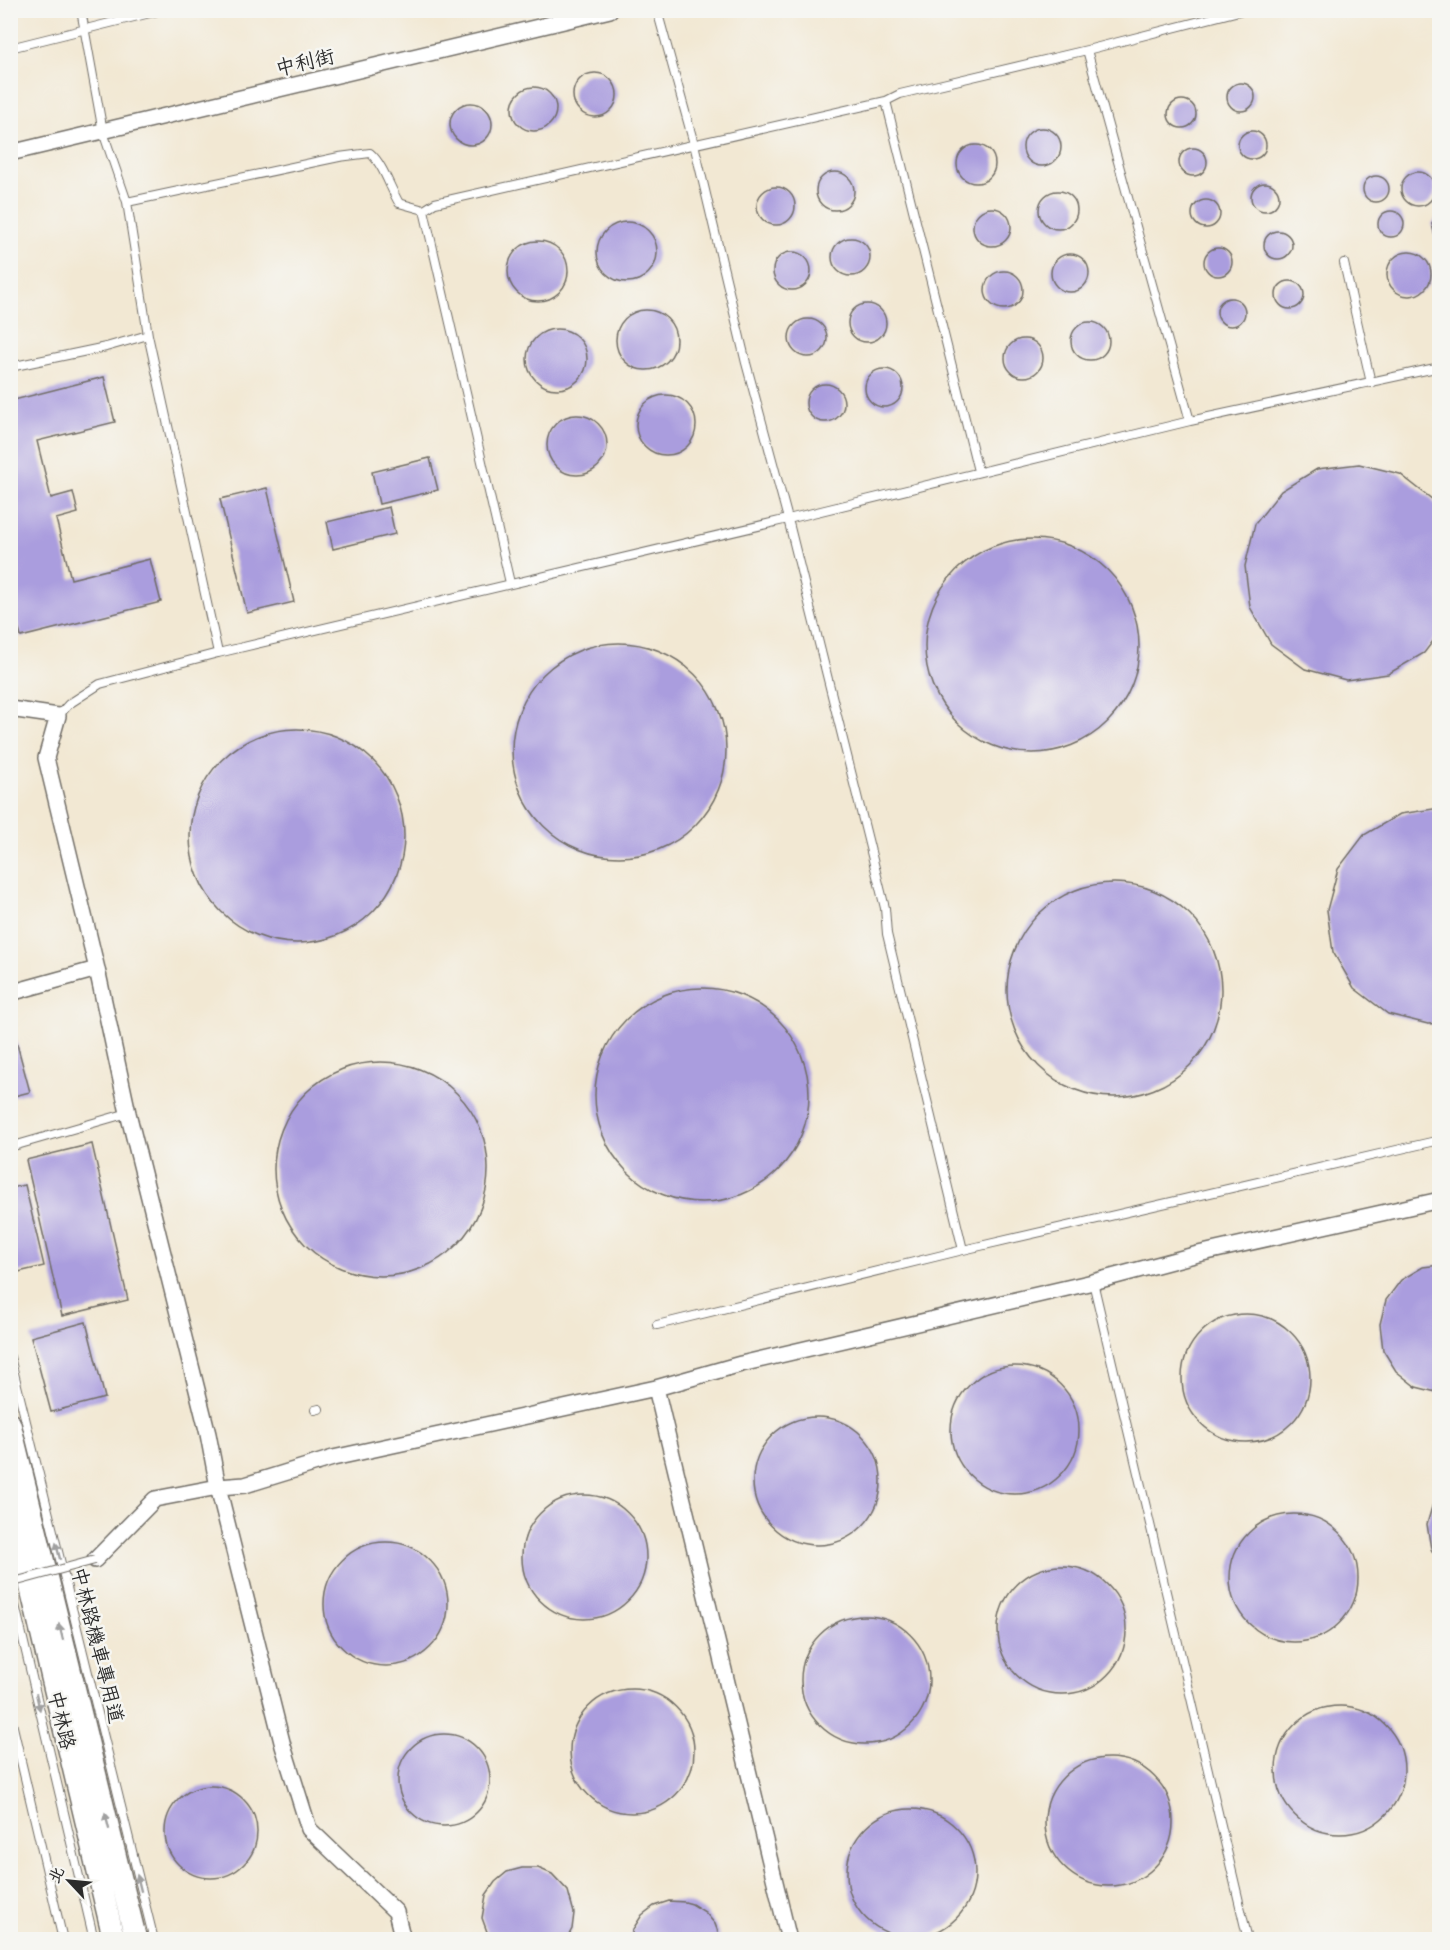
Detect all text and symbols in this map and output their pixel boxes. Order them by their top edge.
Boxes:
street label: 中利街 [273,44,337,80]
one-way arrow [52,1541,62,1560]
street label: 中林路機車專用道 [67,1564,129,1726]
one-way arrow [56,1623,66,1641]
street label: 中林路 [44,1688,81,1753]
one-way arrow [34,1693,44,1711]
one-way arrow [102,1812,112,1831]
north arrow [39,1851,99,1911]
text: 北 [44,1863,68,1886]
one-way arrow [134,1874,144,1892]

